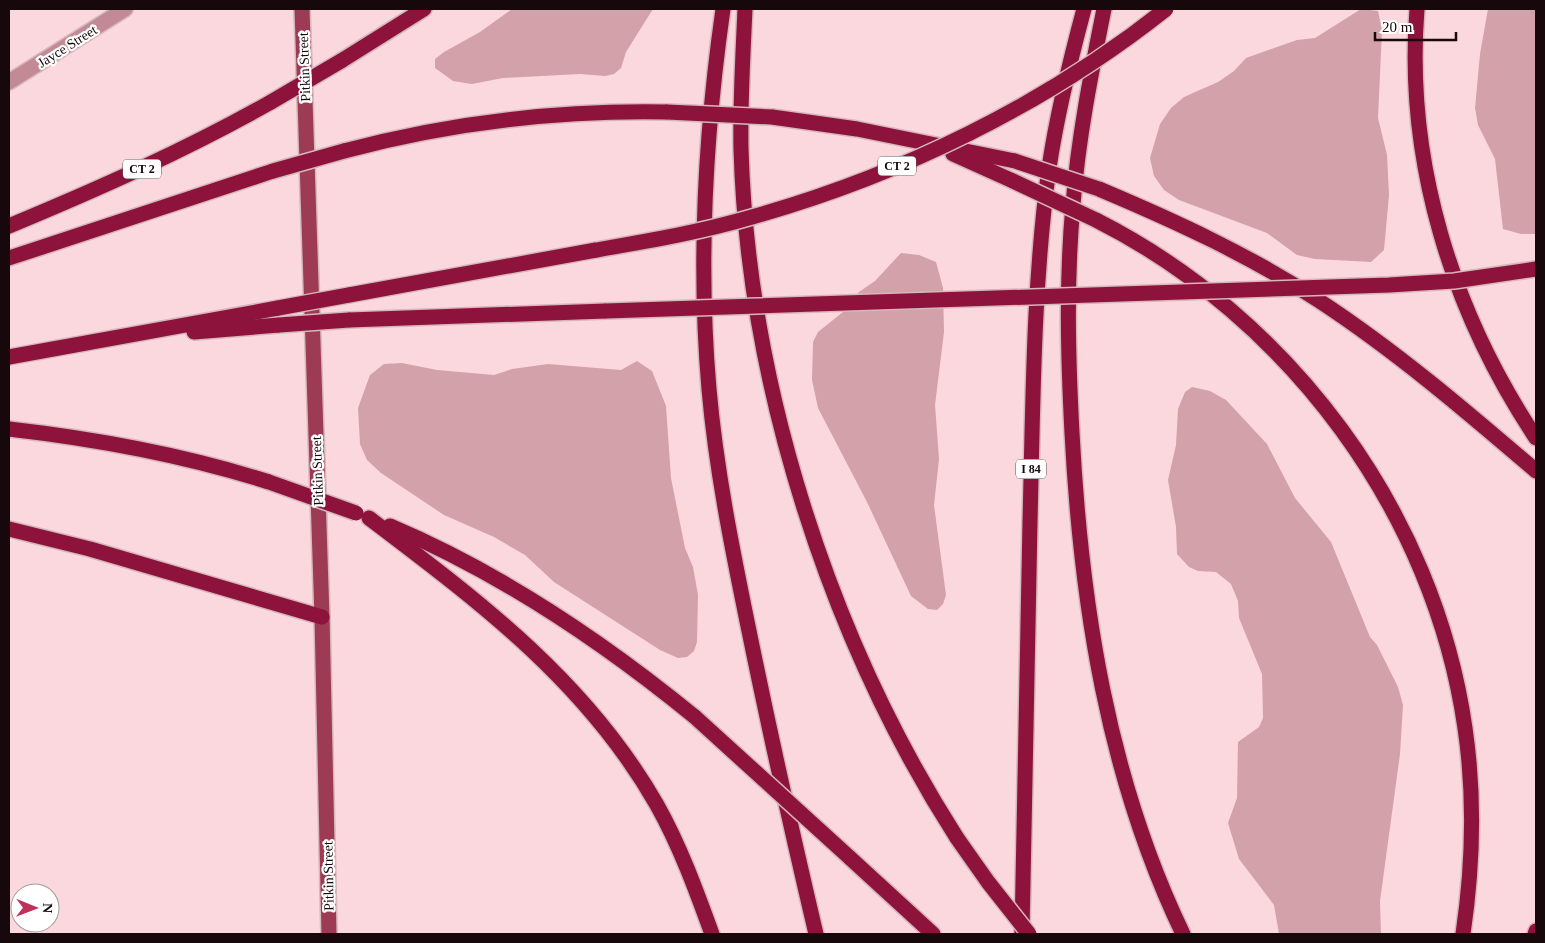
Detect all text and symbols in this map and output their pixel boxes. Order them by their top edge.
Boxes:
scale bar [1375,10,1456,42]
text: 20 m [1382,19,1413,35]
street label: Jayce Street [35,22,100,71]
street label: Pitkin Street [296,32,313,102]
road number: CT 2 [878,157,916,176]
road number: CT 2 [123,160,161,178]
street label: Pitkin Street [309,436,326,506]
road number: I 84 [1016,459,1046,478]
street label: Pitkin Street [320,841,337,911]
north arrow [10,883,60,933]
text: N [40,903,55,913]

